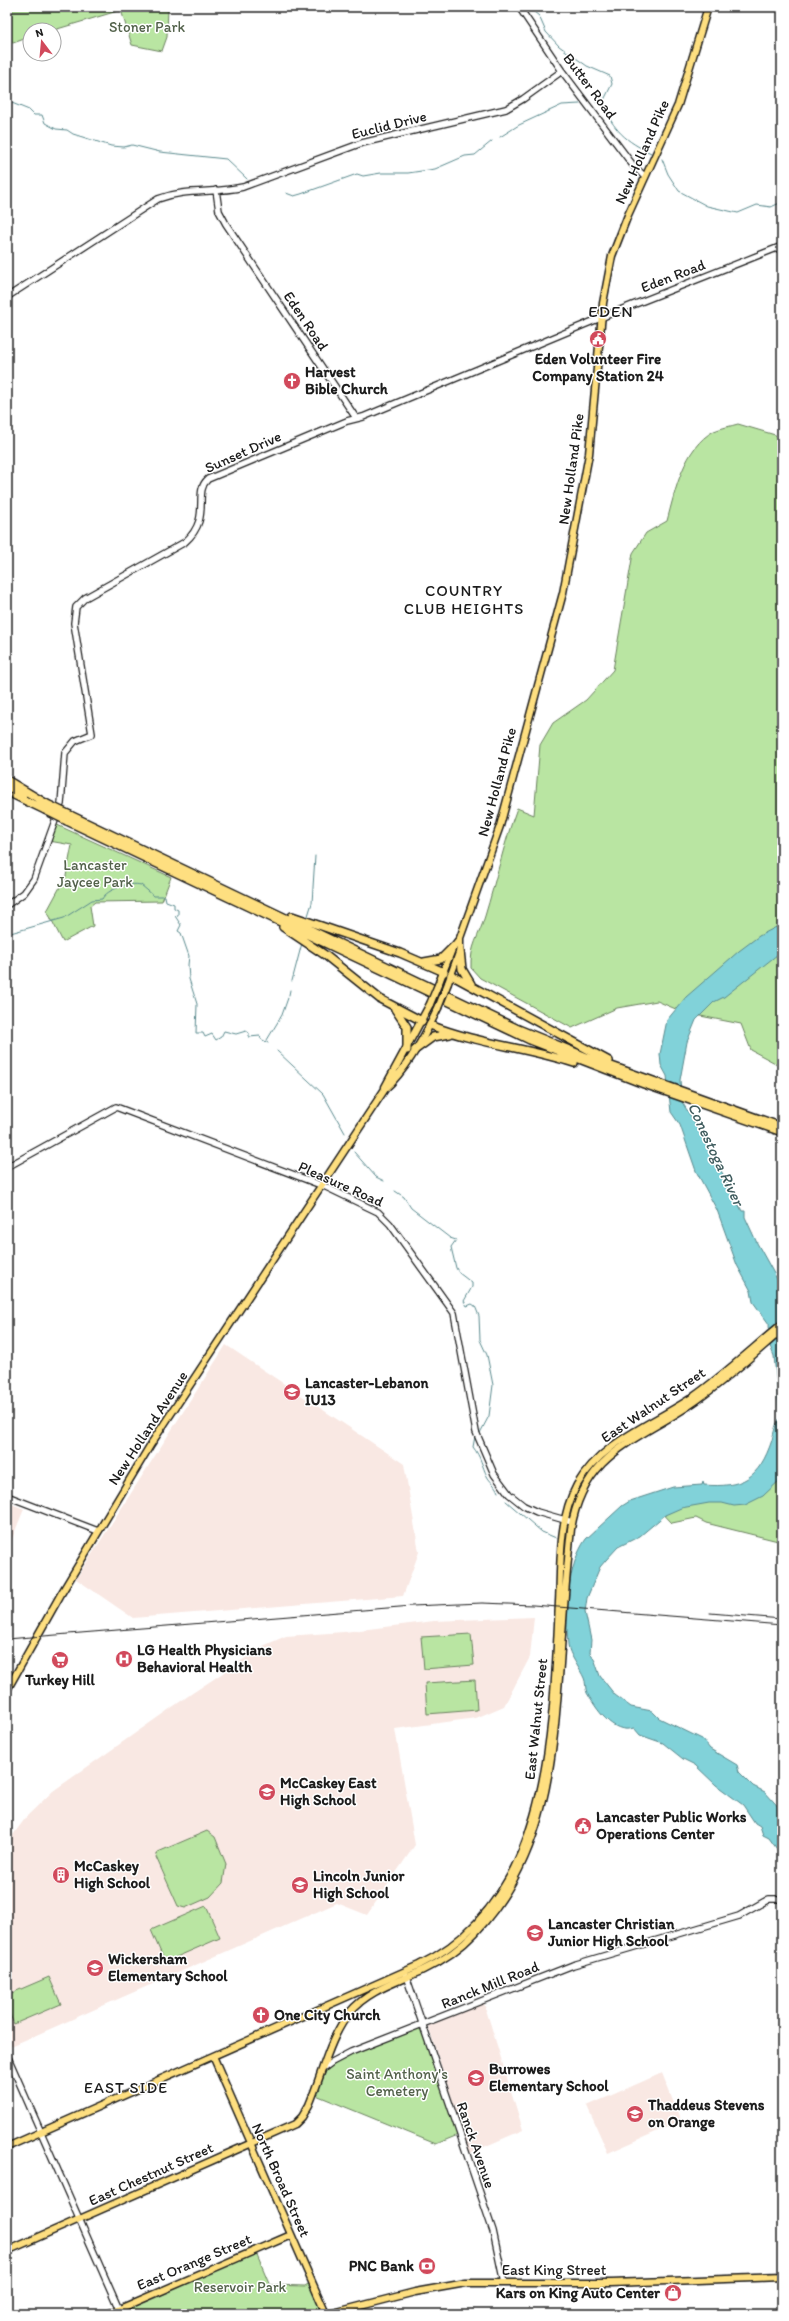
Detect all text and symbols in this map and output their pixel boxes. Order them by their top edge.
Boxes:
park label: Stoner Park [109,18,185,36]
north arrow [22,22,62,62]
text: N [34,26,45,40]
street label: Butter Road [559,49,621,123]
street label: New Holland Pike [611,97,673,207]
street label: Euclid Drive [349,107,429,143]
street label: Eden Road [638,255,708,297]
street label: Eden Road [280,288,332,354]
district label: EDEN [588,301,634,321]
public building icon: Eden Volunteer Fire Company Station 24 [588,329,608,349]
place label: Eden Volunteer Fire Company Station 24 [532,350,664,386]
place label: Harvest Bible Church [305,363,389,398]
church icon: Harvest Bible Church [282,371,302,391]
street label: New Holland Pike [554,412,588,526]
street label: Sunset Drive [202,427,284,477]
district label: COUNTRY CLUB HEIGHTS [404,581,524,618]
street label: New Holland Pike [474,725,520,839]
park label: Lancaster Jaycee Park [57,856,133,891]
water label: Conestoga River [684,1099,749,1210]
street label: Pleasure Road [296,1157,387,1211]
street label: East Walnut Street [597,1363,709,1447]
street label: New Holland Avenue [104,1367,192,1489]
place label: Lancaster-Lebanon IU13 [305,1374,429,1409]
school or university icon: Lancaster-Lebanon IU13 [282,1382,302,1402]
place label: LG Health Physicians Behavioral Health [137,1641,272,1676]
hospital icon: LG Health Physicians Behavioral Health [114,1649,134,1669]
supermarket icon: Turkey Hill [50,1650,70,1670]
street label: East Walnut Street [521,1657,551,1781]
place label: Turkey Hill [24,1671,96,1690]
place label: McCaskey East High School [280,1774,377,1810]
school or university icon: McCaskey East High School [257,1782,277,1802]
place label: Lancaster Public Works Operations Center [596,1808,747,1844]
public building icon: Lancaster Public Works Operations Center [573,1816,593,1836]
place label: McCaskey High School [74,1857,151,1893]
building icon: McCaskey High School [51,1865,71,1885]
place label: Lincoln Junior High School [313,1867,406,1903]
school or university icon: Lincoln Junior High School [290,1875,310,1895]
place label: Lancaster Christian Junior High School [547,1915,675,1951]
school or university icon: Lancaster Christian Junior High School [525,1923,545,1943]
place label: Wickersham Elementary School [108,1950,228,1986]
street label: Ranck Mill Road [438,1957,542,2013]
school or university icon: Wickersham Elementary School [85,1958,105,1978]
church icon: One City Church [251,2005,271,2025]
place label: One City Church [274,2006,381,2025]
place label: Burrowes Elementary School [489,2060,609,2096]
park label: Saint Anthony's Cemetery [346,2065,448,2100]
school or university icon: Burrowes Elementary School [466,2068,486,2088]
district label: EAST SIDE [84,2078,168,2097]
place label: Thaddeus Stevens on Orange [647,2096,765,2132]
street label: Ranck Avenue [453,2099,499,2191]
school or university icon: Thaddeus Stevens on Orange [625,2104,645,2124]
street label: North Broad Street [248,2120,314,2240]
street label: East Chestnut Street [86,2138,216,2210]
street label: East Orange Street [134,2230,254,2294]
bank icon: PNC Bank [417,2256,437,2276]
place label: PNC Bank [349,2257,414,2275]
street label: East King Street [502,2261,607,2279]
park label: Reservoir Park [194,2278,287,2296]
shop icon: Kars on King Auto Center [663,2283,683,2303]
place label: Kars on King Auto Center [496,2284,661,2303]

